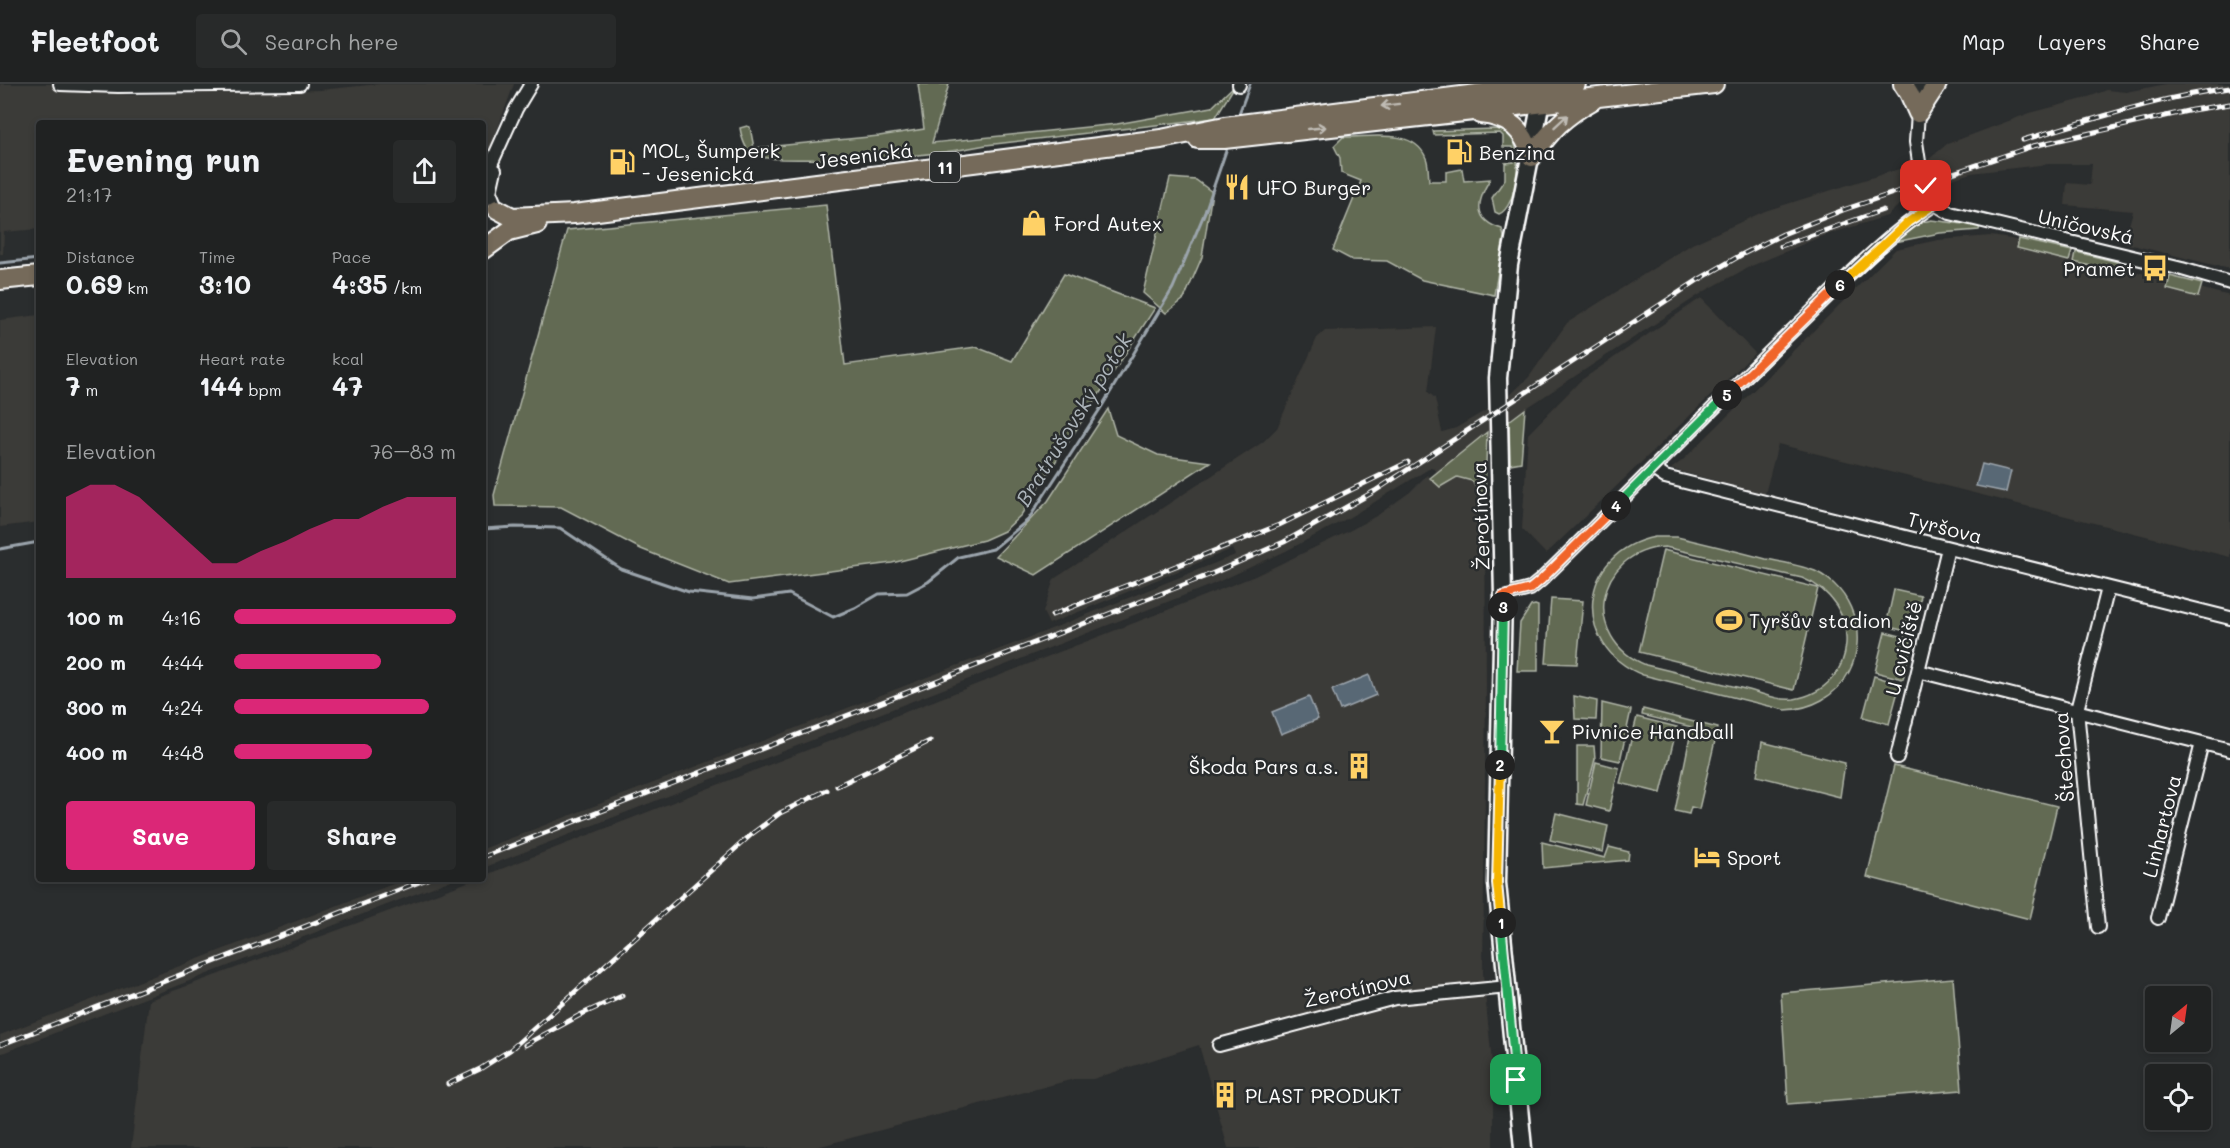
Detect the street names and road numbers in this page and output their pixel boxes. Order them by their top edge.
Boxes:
street label: Jesenická [814,136,914,174]
road number: 11 [930,152,960,182]
street label: Uničovská [2036,202,2136,250]
street label: Žerotínova [1465,461,1495,571]
street label: Tyršova [1905,505,1985,549]
street label: U cvičiště [1879,598,1927,698]
street label: Štechova [2047,711,2079,803]
street label: Linhartova [2136,772,2186,880]
street label: Žerotínova [1301,963,1413,1013]

